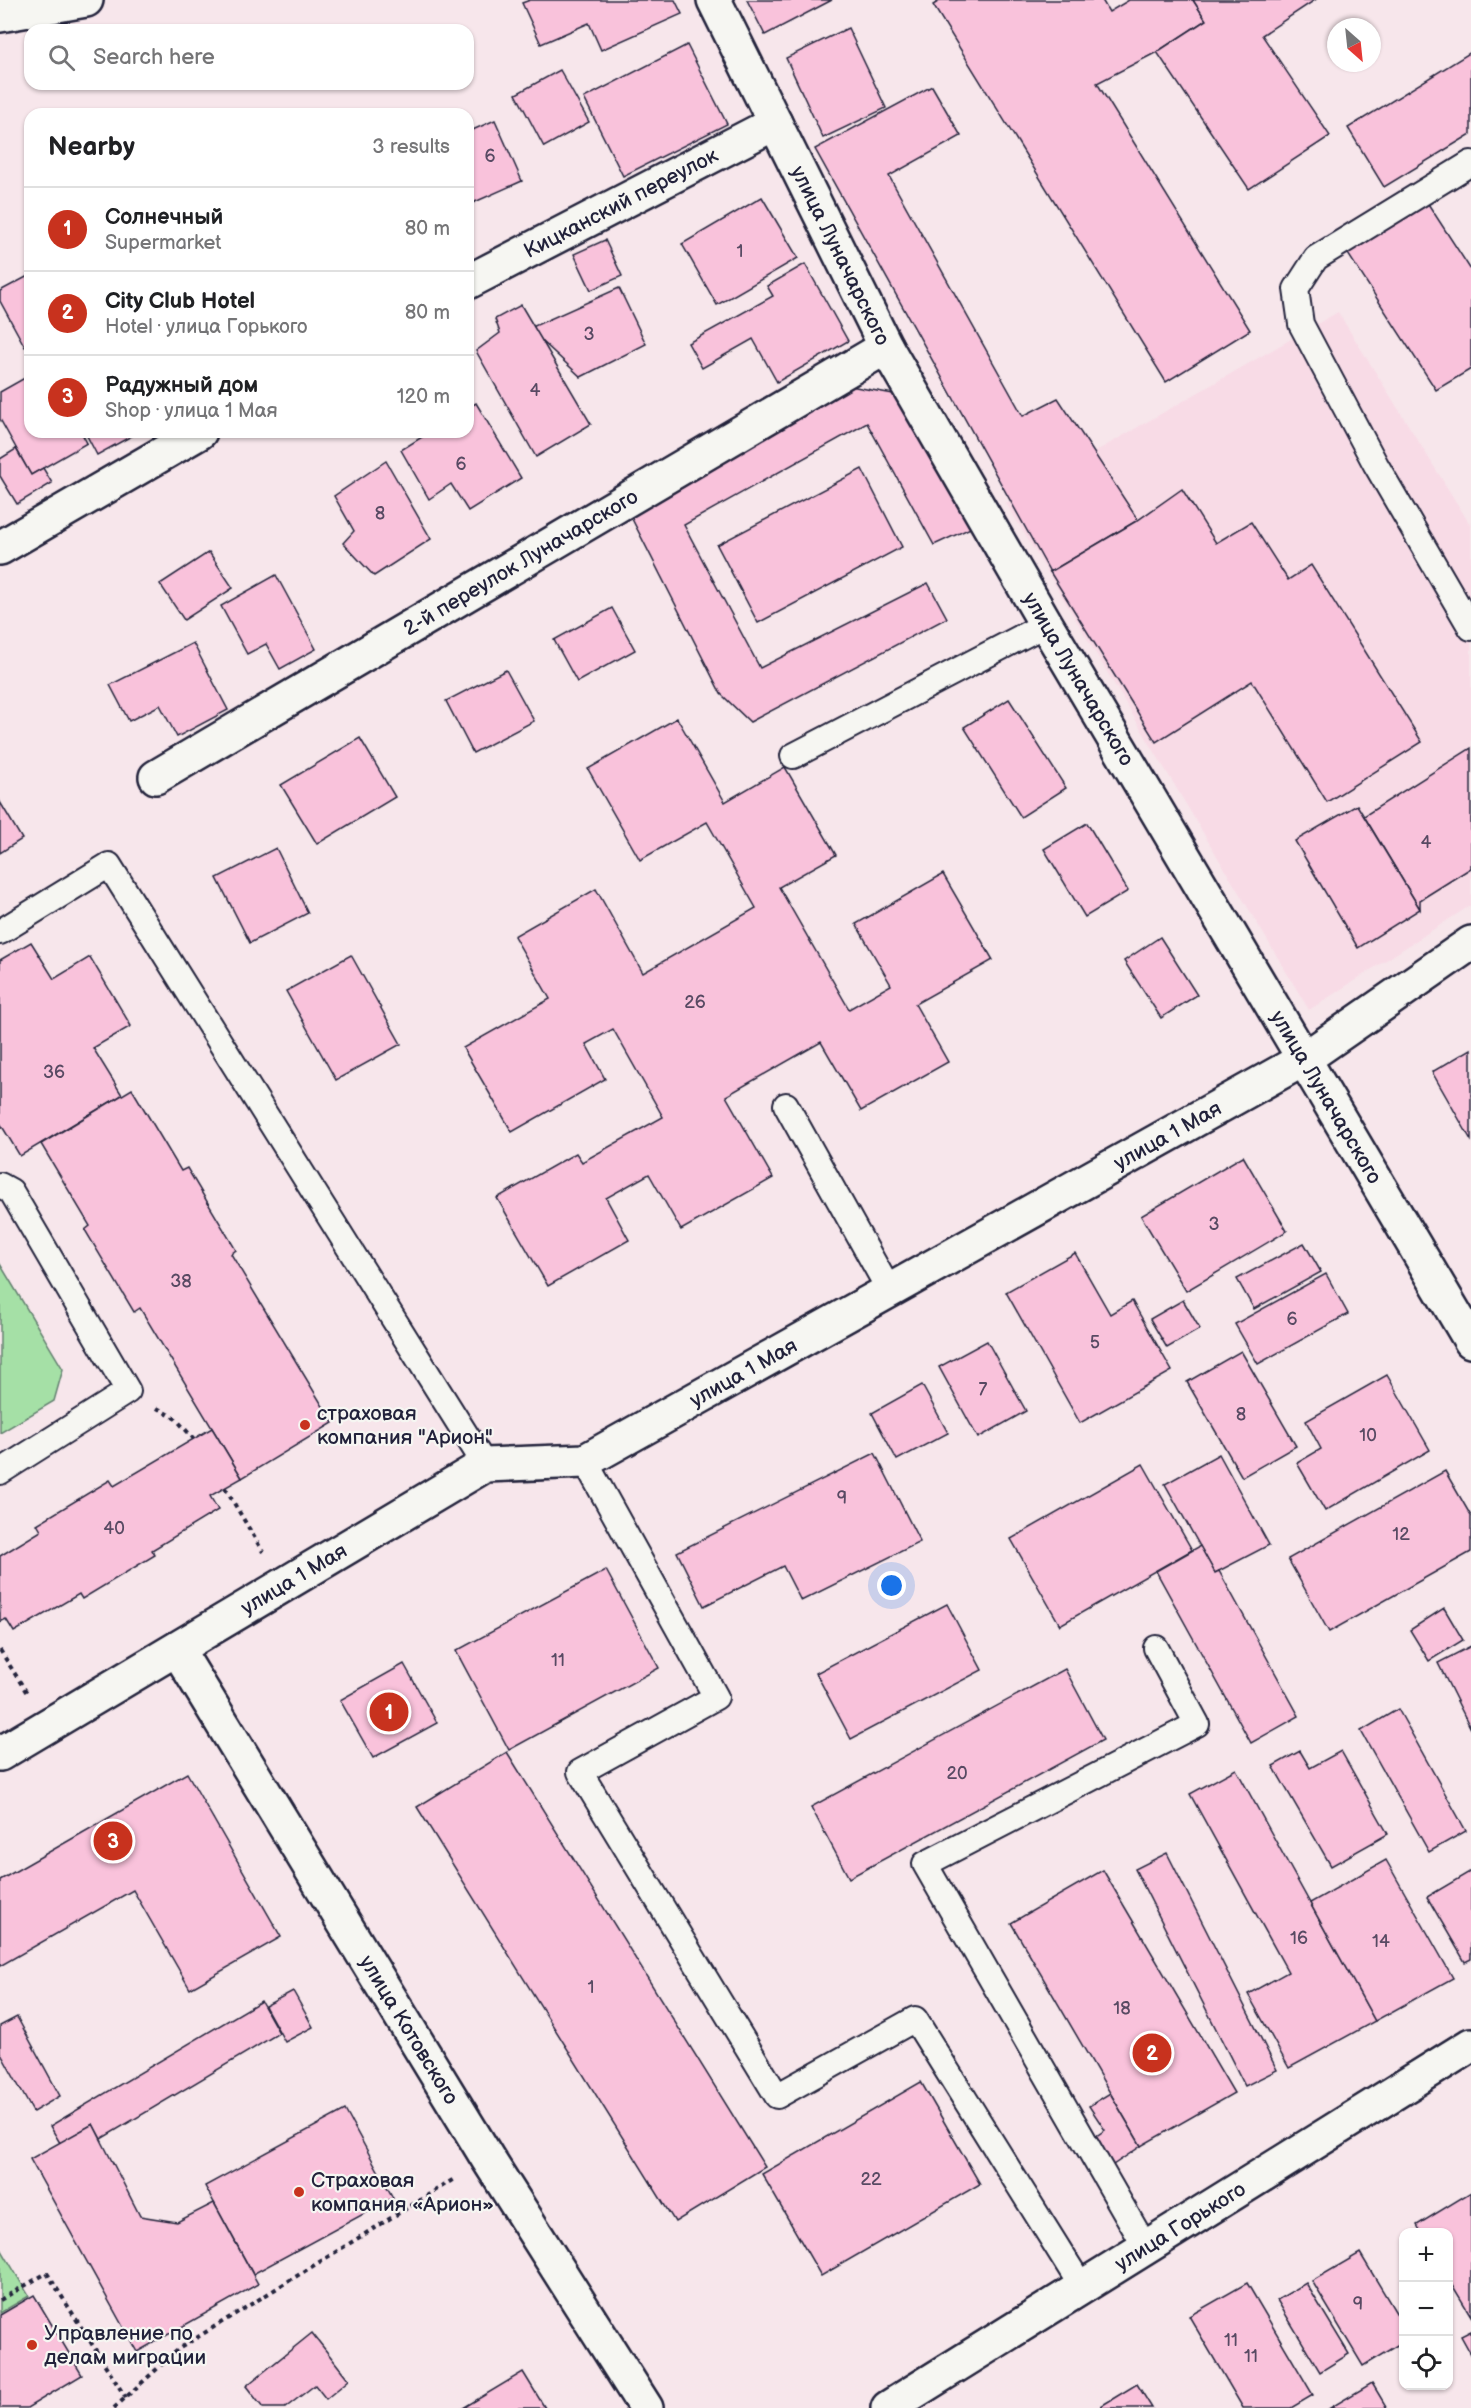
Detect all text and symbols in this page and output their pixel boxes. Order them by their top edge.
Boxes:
north arrow [1327,18,1381,72]
search box [24,24,474,90]
icon: search [45,41,78,74]
text: Search here [93,44,215,71]
text: Nearby [48,132,135,163]
text: 3 results [372,135,450,159]
street label: Кицканский переулок [520,142,722,263]
house number: 6 [485,146,496,167]
street label: улица Луначарского [786,162,896,349]
text: Солнечный [105,204,223,231]
text: 1 [63,217,72,241]
text: 80 m [405,217,450,241]
text: Supermarket [105,231,221,255]
house number: 1 [737,241,743,262]
text: City Club Hotel [105,288,255,315]
text: 2 [62,301,73,325]
text: 80 m [405,301,450,325]
text: Hotel · улица Горького [105,315,308,339]
house number: 3 [583,324,595,345]
text: Радужный дом [105,372,258,399]
house number: 4 [530,380,541,401]
text: 3 [62,385,73,409]
text: 120 m [397,385,450,409]
text: Shop · улица 1 Мая [105,399,278,423]
house number: 6 [456,454,467,475]
street label: 2-й переулок Луначарского [399,484,642,641]
house number: 8 [375,503,385,524]
street label: улица Луначарского [1018,588,1140,770]
house number: 4 [1421,832,1432,853]
house number: 26 [684,992,706,1013]
street label: улица Луначарского [1265,1006,1387,1188]
house number: 36 [43,1062,65,1083]
street label: улица 1 Мая [1109,1095,1226,1175]
house number: 3 [1208,1214,1220,1235]
house number: 38 [170,1271,192,1292]
house number: 6 [1287,1309,1298,1330]
street label: улица 1 Мая [685,1332,801,1413]
house number: 5 [1090,1332,1100,1353]
house number: 7 [979,1379,988,1400]
place label: страховая компания "Арион" [317,1401,493,1450]
house number: 8 [1236,1404,1246,1425]
marker: страховая компания "Арион" [298,1418,312,1432]
house number: 10 [1359,1425,1377,1446]
house number: 9 [837,1488,847,1509]
house number: 40 [103,1518,125,1539]
house number: 12 [1392,1524,1410,1545]
street label: улица 1 Мая [236,1538,351,1620]
your location [877,1571,906,1600]
house number: 11 [551,1650,565,1671]
pin: 1 [370,1690,408,1734]
house number: 20 [946,1763,968,1784]
pin: 3 [94,1818,132,1864]
house number: 16 [1290,1928,1308,1949]
house number: 14 [1372,1931,1390,1952]
street label: улица Котовского [354,1951,464,2109]
house number: 1 [588,1977,594,1998]
house number: 18 [1113,1998,1131,2019]
pin: 2 [1132,2030,1172,2076]
place label: Страховая компания «Арион» [311,2168,494,2217]
house number: 22 [860,2169,882,2190]
street label: улица Горького [1110,2176,1250,2276]
marker: Страховая компания «Арион» [292,2185,306,2199]
map controls [1399,2228,1453,2390]
button: + [1399,2228,1453,2282]
button: − [1399,2282,1453,2336]
house number: 9 [1353,2294,1363,2315]
place label: Управление по делам миграции [44,2321,206,2370]
house number: 11 [1224,2330,1238,2351]
button: locate [1399,2336,1453,2390]
marker: Управление по делам миграции [25,2338,39,2352]
house number: 11 [1244,2346,1258,2367]

